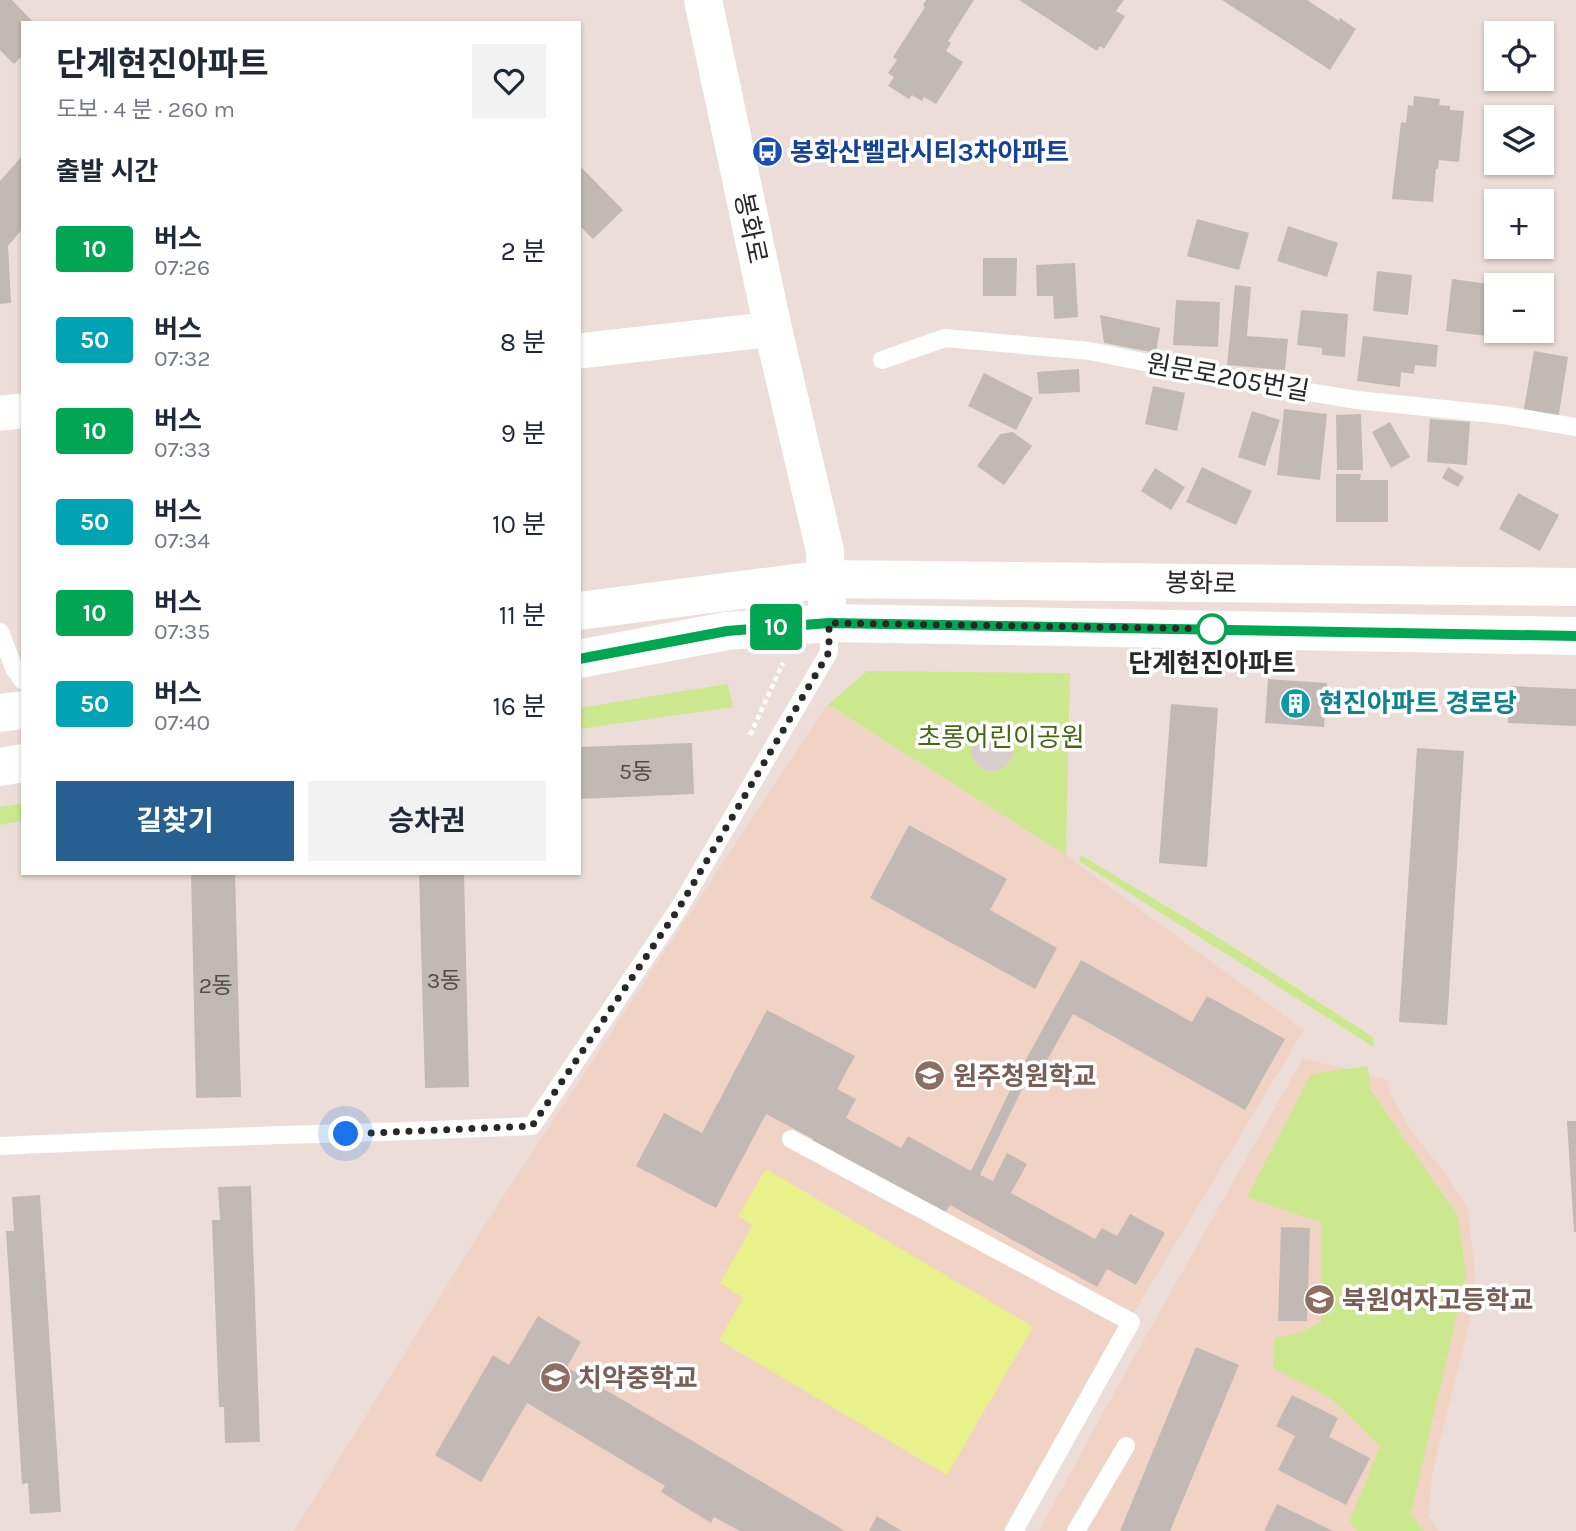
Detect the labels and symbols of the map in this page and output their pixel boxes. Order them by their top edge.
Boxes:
bus stop icon: 봉화산벨라시티3차아파트 [750,135,784,169]
place label: 봉화산벨라시티3차아파트 [790,137,1069,168]
street label: 봉화로 [728,190,773,266]
street label: 원문로205번길 [1144,348,1312,407]
street label: 봉화로 [1165,567,1237,600]
line badge: 10 [744,604,808,650]
marker: 단계현진아파트 [1197,614,1227,644]
place label: 단계현진아파트 [1128,648,1296,679]
building icon: 현진아파트 경로당 [1279,686,1313,720]
place label: 현진아파트 경로당 [1319,688,1517,719]
park label: 초롱어린이공원 [917,722,1085,753]
house number: 5동 [619,758,653,785]
house number: 3동 [427,967,461,994]
house number: 2동 [199,972,233,999]
school or university icon: 원주청원학교 [913,1059,947,1093]
place label: 원주청원학교 [953,1061,1097,1092]
your location [328,1116,363,1151]
school or university icon: 북원여자고등학교 [1302,1283,1336,1317]
place label: 북원여자고등학교 [1342,1285,1533,1316]
school or university icon: 치악중학교 [538,1361,572,1395]
place label: 치악중학교 [578,1363,698,1394]

